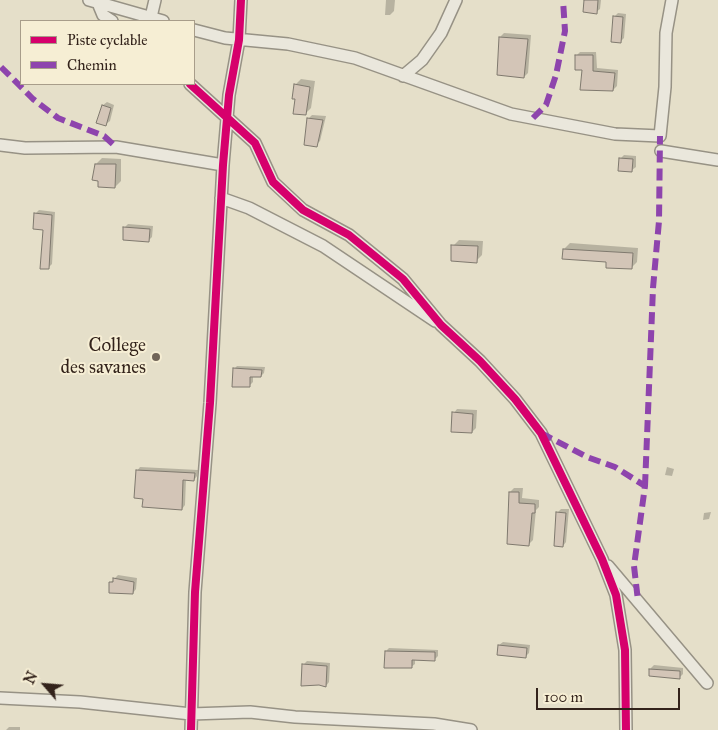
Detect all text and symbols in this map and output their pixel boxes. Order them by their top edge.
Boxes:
legend [20,20,195,85]
text: Piste cyclable [67,31,147,49]
text: Chemin [67,56,117,74]
place label: College des savanes [61,335,146,379]
marker: College des savanes [150,351,162,363]
north arrow [20,660,70,710]
text: N [21,669,41,687]
scale bar [538,678,682,710]
text: 100 m [544,688,583,706]

